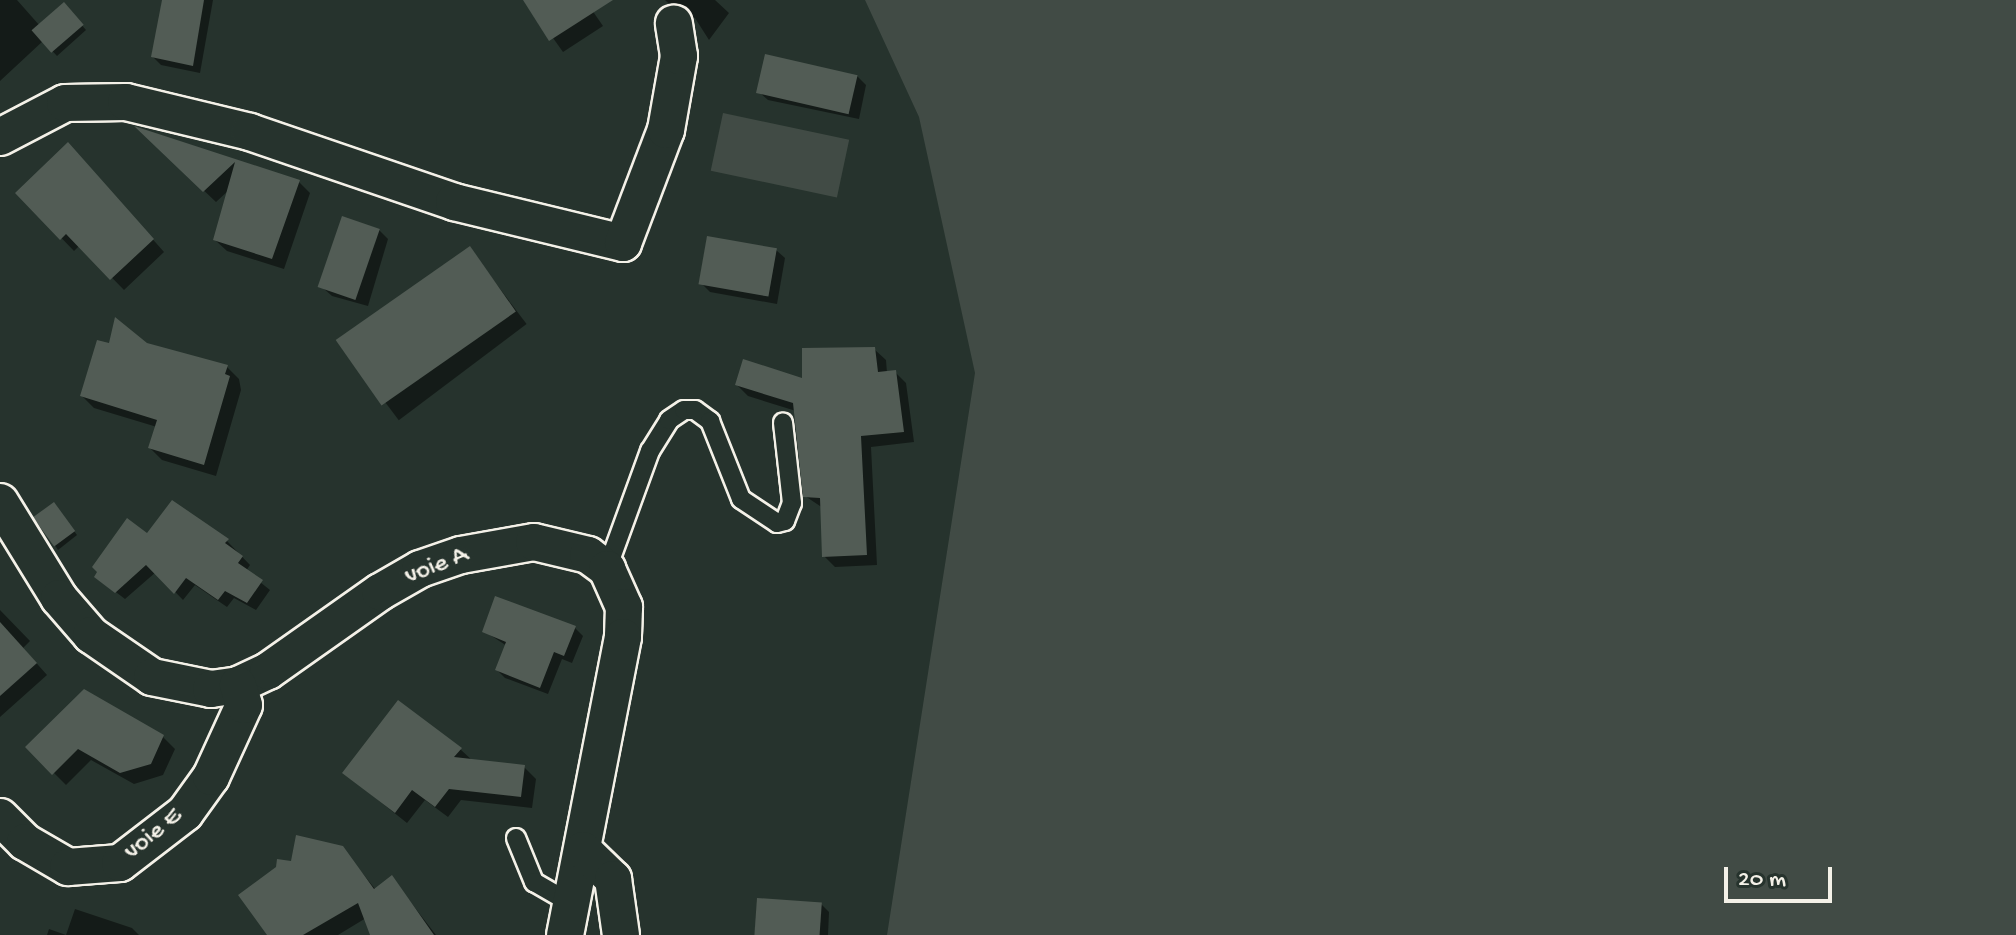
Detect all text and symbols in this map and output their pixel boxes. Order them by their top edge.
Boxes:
street label: voie A [401,541,473,593]
street label: voie E [118,802,190,868]
scale bar [1728,851,1836,901]
text: 20 m [1738,866,1786,895]

